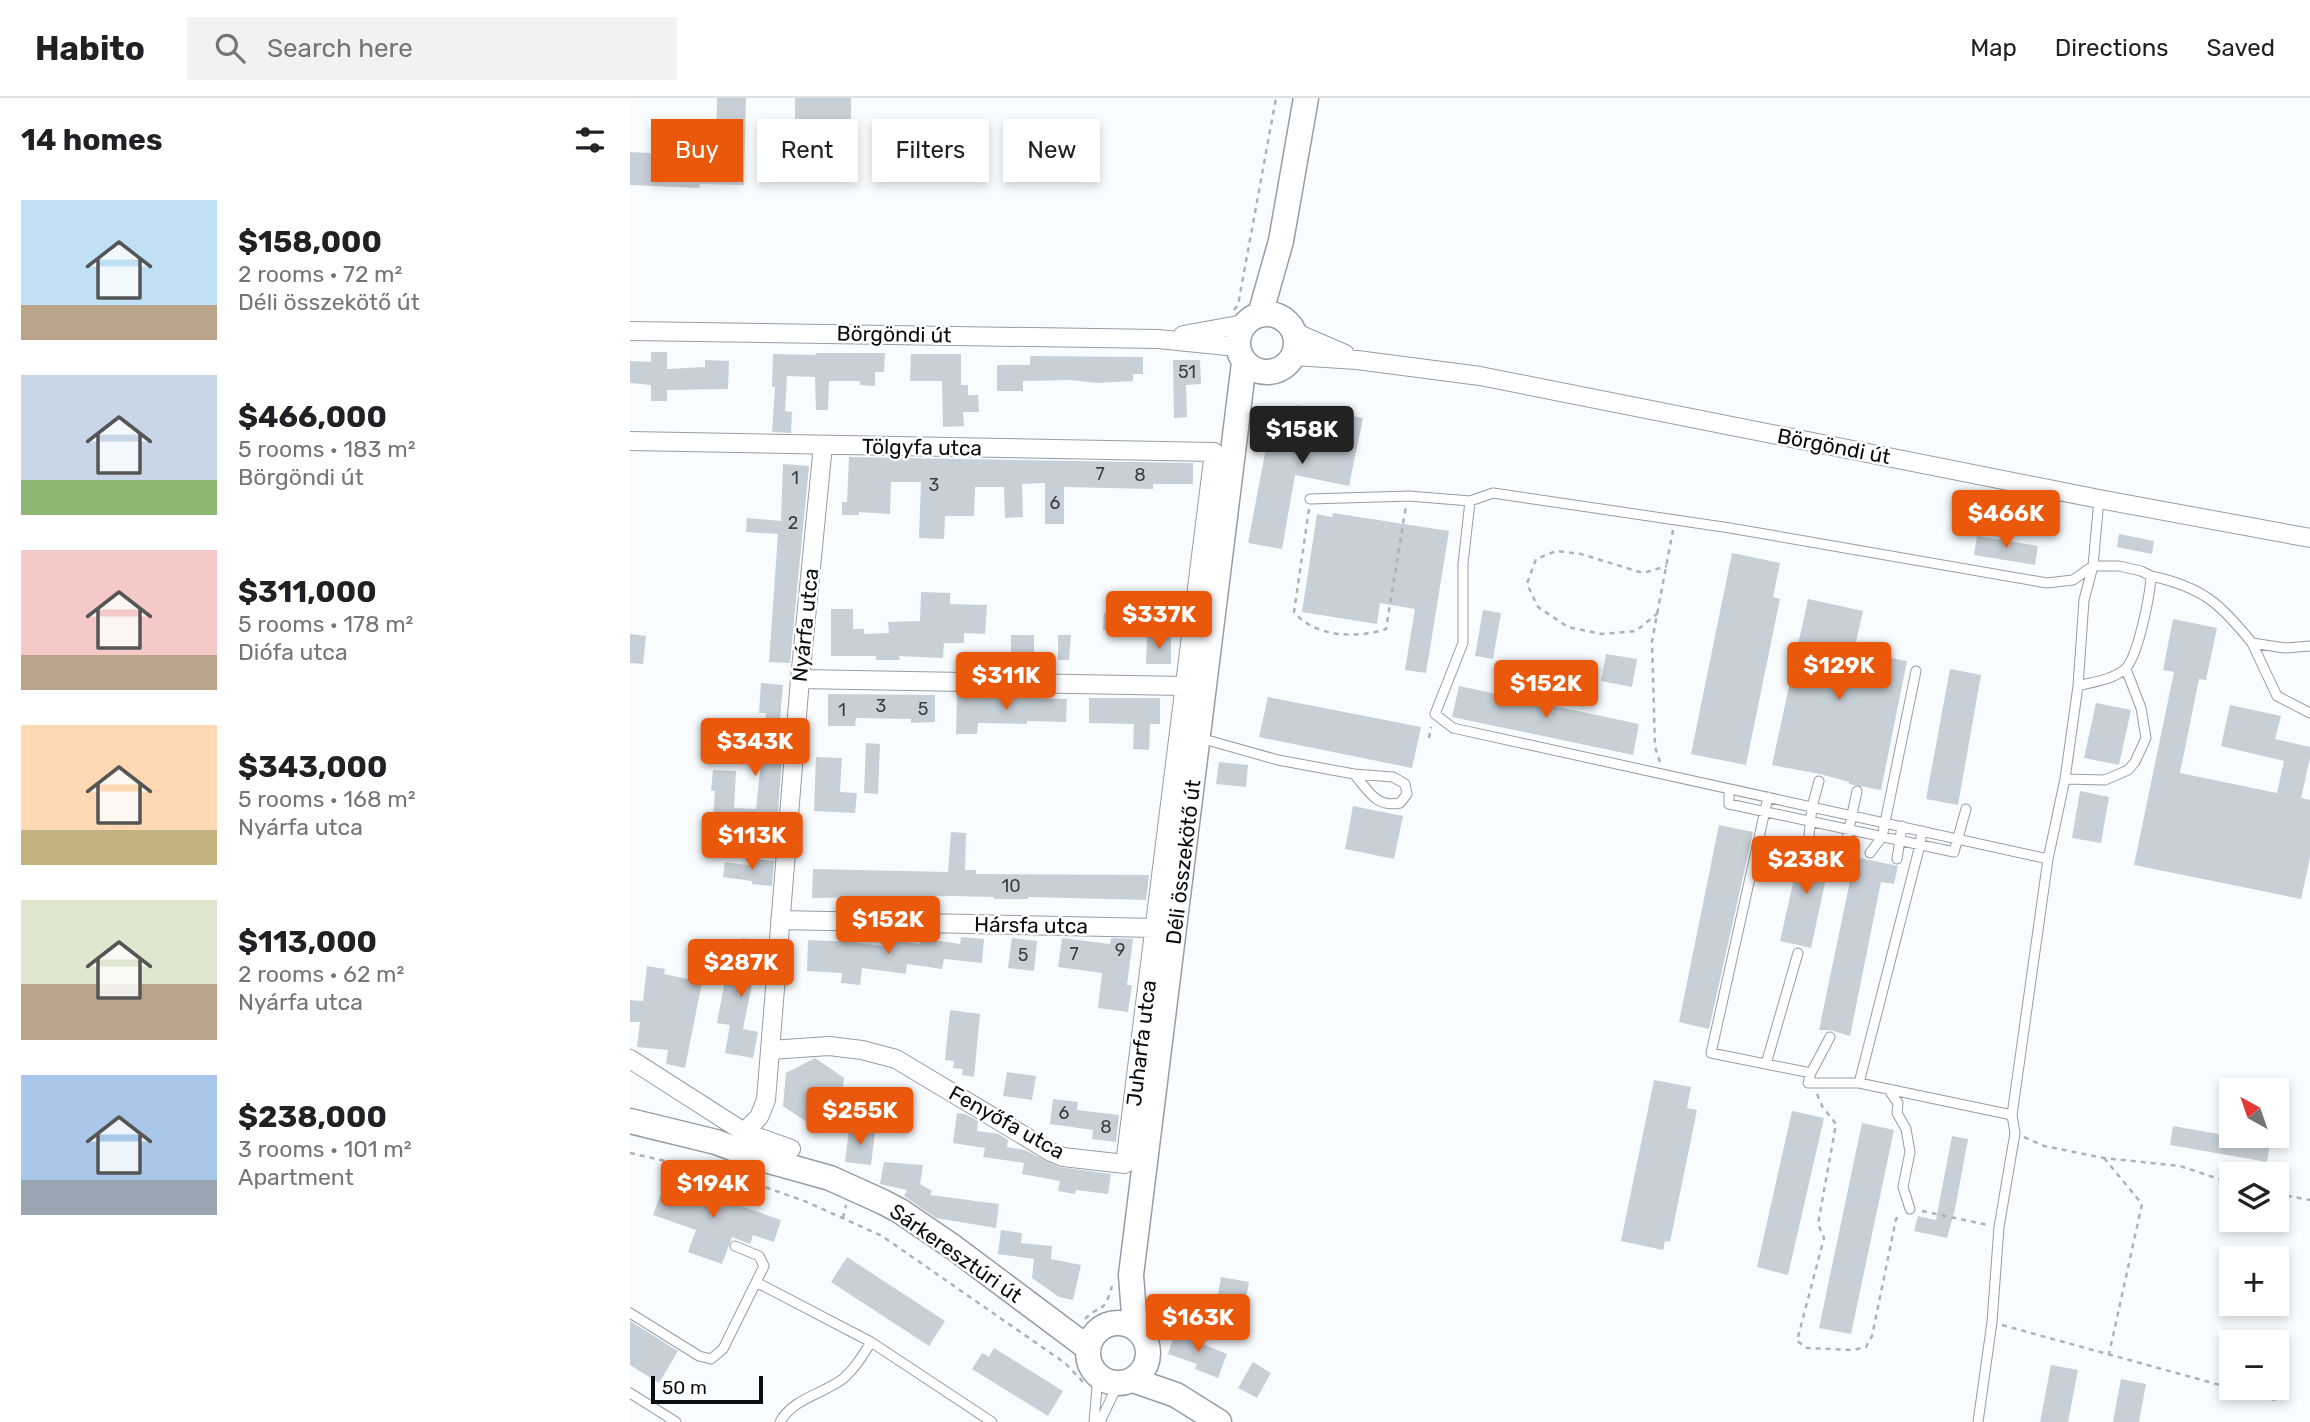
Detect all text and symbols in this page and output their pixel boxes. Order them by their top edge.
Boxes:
search box [187,17,677,80]
text: Habito [35,29,145,68]
icon: search [211,29,249,67]
text: Search here [267,33,413,64]
text: Map [1970,34,2017,62]
text: Directions [2055,34,2168,62]
text: Saved [2206,34,2275,62]
chip: Buy [651,119,743,182]
chip: Rent [757,119,858,182]
chip: Filters [872,119,989,182]
chip: New [1003,119,1100,182]
icon: filters [571,121,609,159]
text: 14 homes [21,122,163,158]
text: $158,000 [238,224,382,260]
icon: home [77,228,161,312]
text: 2 rooms · 72 m² [238,260,402,288]
text: Déli összekötő út [238,288,420,316]
street label: Börgöndi út [836,321,952,347]
house number: 51 [1178,361,1196,383]
text: $466,000 [238,399,387,435]
icon: home [77,403,161,487]
pin: $158K [1253,406,1351,466]
text: $158K [1266,415,1338,443]
street label: Börgöndi út [1775,423,1893,469]
street label: Tölgyfa utca [862,433,982,461]
text: 5 rooms · 183 m² [238,435,415,463]
text: Börgöndi út [238,463,364,491]
house number: 7 [1095,463,1105,485]
house number: 8 [1134,464,1146,486]
house number: 1 [791,467,799,489]
house number: 3 [929,474,939,496]
pin: $466K [1957,490,2055,550]
house number: 6 [1050,492,1061,514]
text: $466K [1968,499,2044,527]
house number: 2 [788,512,798,534]
street label: Nyárfa utca [787,567,823,683]
text: $311,000 [238,574,377,610]
icon: home [77,578,161,662]
pin: $337K [1110,592,1208,651]
text: $337K [1122,600,1196,628]
text: 5 rooms · 178 m² [238,610,413,638]
text: Diófa utca [238,638,348,666]
pin: $129K [1790,642,1888,702]
text: $129K [1803,651,1875,679]
pin: $311K [957,652,1055,712]
pin: $152K [1497,660,1595,720]
text: $311K [972,661,1040,689]
text: $152K [1510,669,1582,697]
house number: 3 [876,695,886,717]
house number: 5 [918,698,928,720]
house number: 1 [838,699,846,721]
pin: $343K [706,718,804,778]
text: $343K [717,727,793,755]
text: $343,000 [238,749,387,785]
icon: home [77,753,161,837]
street label: Déli összekötő út [1160,778,1206,946]
text: 5 rooms · 168 m² [238,785,416,813]
pin: $113K [703,812,801,872]
text: Nyárfa utca [238,813,363,841]
text: $113K [718,821,786,849]
pin: $238K [1757,836,1855,896]
text: $238K [1768,845,1844,873]
house number: 10 [1001,875,1021,897]
pin: $152K [839,896,937,956]
text: $152K [852,905,924,933]
street label: Hársfa utca [974,912,1088,938]
text: $113,000 [238,924,377,960]
icon: home [77,928,161,1012]
house number: 9 [1115,939,1125,961]
pin: $287K [692,940,790,999]
house number: 7 [1069,943,1079,965]
house number: 5 [1018,944,1028,966]
text: $287K [704,948,778,976]
text: 2 rooms · 62 m² [238,960,404,988]
street label: Juharfa utca [1121,978,1161,1108]
text: Nyárfa utca [238,988,363,1016]
north arrow [2219,1078,2289,1148]
map controls [2219,1078,2289,1400]
street label: Fenyőfa utca [945,1080,1069,1164]
pin: $255K [811,1088,909,1147]
text: $255K [822,1096,898,1124]
text: $238,000 [238,1099,387,1135]
house number: 6 [1059,1102,1070,1124]
icon: home [77,1103,161,1187]
house number: 8 [1100,1116,1112,1138]
text: 3 rooms · 101 m² [238,1135,412,1163]
pin: $194K [664,1160,762,1220]
button: layers [2219,1162,2289,1232]
text: Apartment [238,1163,354,1191]
text: $194K [677,1169,749,1197]
street label: Sárkeresztúri út [885,1198,1027,1308]
button: + [2219,1246,2289,1316]
pin: $163K [1149,1294,1247,1354]
text: $163K [1162,1303,1234,1331]
button: − [2219,1330,2289,1400]
scale bar [651,1373,763,1405]
text: 50 m [662,1376,707,1399]

